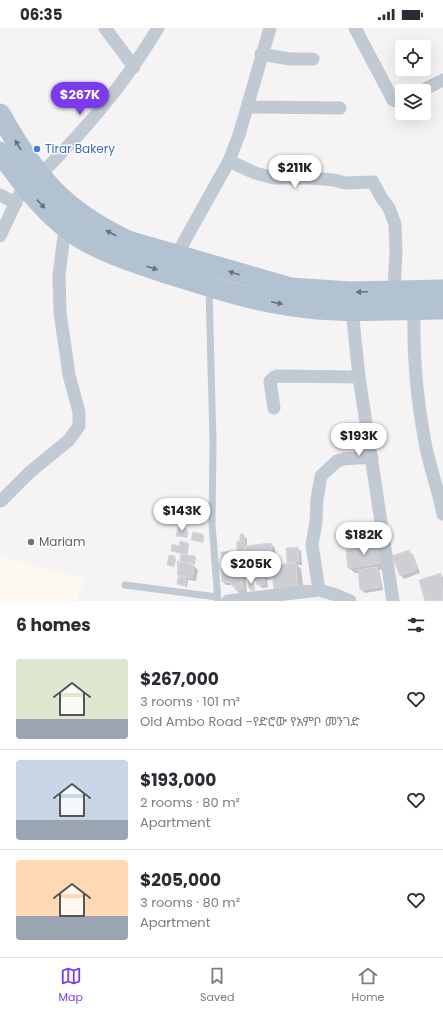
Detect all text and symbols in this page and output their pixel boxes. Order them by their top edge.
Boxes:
text: 06:35 [20,4,62,25]
map controls [395,40,431,120]
button: locate [395,40,431,76]
pin: $267K [52,82,108,116]
button: layers [395,84,431,120]
text: $267K [60,85,100,104]
one-way arrow [14,139,21,151]
place label: Tirar Bakery [45,140,115,157]
marker: Tirar Bakery [32,144,42,154]
pin: $211K [267,155,323,189]
text: $211K [278,158,312,177]
one-way arrow [36,199,46,209]
one-way arrow [105,229,117,236]
one-way arrow [146,265,158,271]
one-way arrow [228,270,240,276]
one-way arrow [356,288,368,295]
one-way arrow [271,301,283,307]
pin: $193K [331,423,387,457]
text: $193K [340,426,378,445]
pin: $143K [154,498,210,532]
text: $143K [162,501,202,520]
pin: $182K [336,522,392,556]
text: $182K [345,525,383,544]
place label: Mariam [39,533,85,550]
marker: Mariam [26,537,36,547]
pin: $205K [223,551,279,585]
text: $205K [230,554,272,573]
text: 6 homes [16,613,91,637]
icon: filters [405,614,427,636]
text: $267,000 [140,667,219,691]
icon: home [48,675,96,723]
icon: heart [405,688,427,710]
text: 3 rooms · 101 m² [140,692,240,711]
text: Old Ambo Road -የድሮው የአምቦ መንገድ [140,712,360,731]
text: $193,000 [140,768,216,792]
icon: home [48,776,96,824]
icon: heart [405,789,427,811]
text: 2 rooms · 80 m² [140,793,240,812]
text: Apartment [140,813,210,832]
text: $205,000 [140,868,221,892]
icon: home [48,876,96,924]
icon: heart [405,889,427,911]
text: 3 rooms · 80 m² [140,893,240,912]
text: Apartment [140,913,210,932]
tab: Map [59,965,83,1006]
tab: Saved [200,965,234,1006]
tab: Home [352,965,384,1006]

